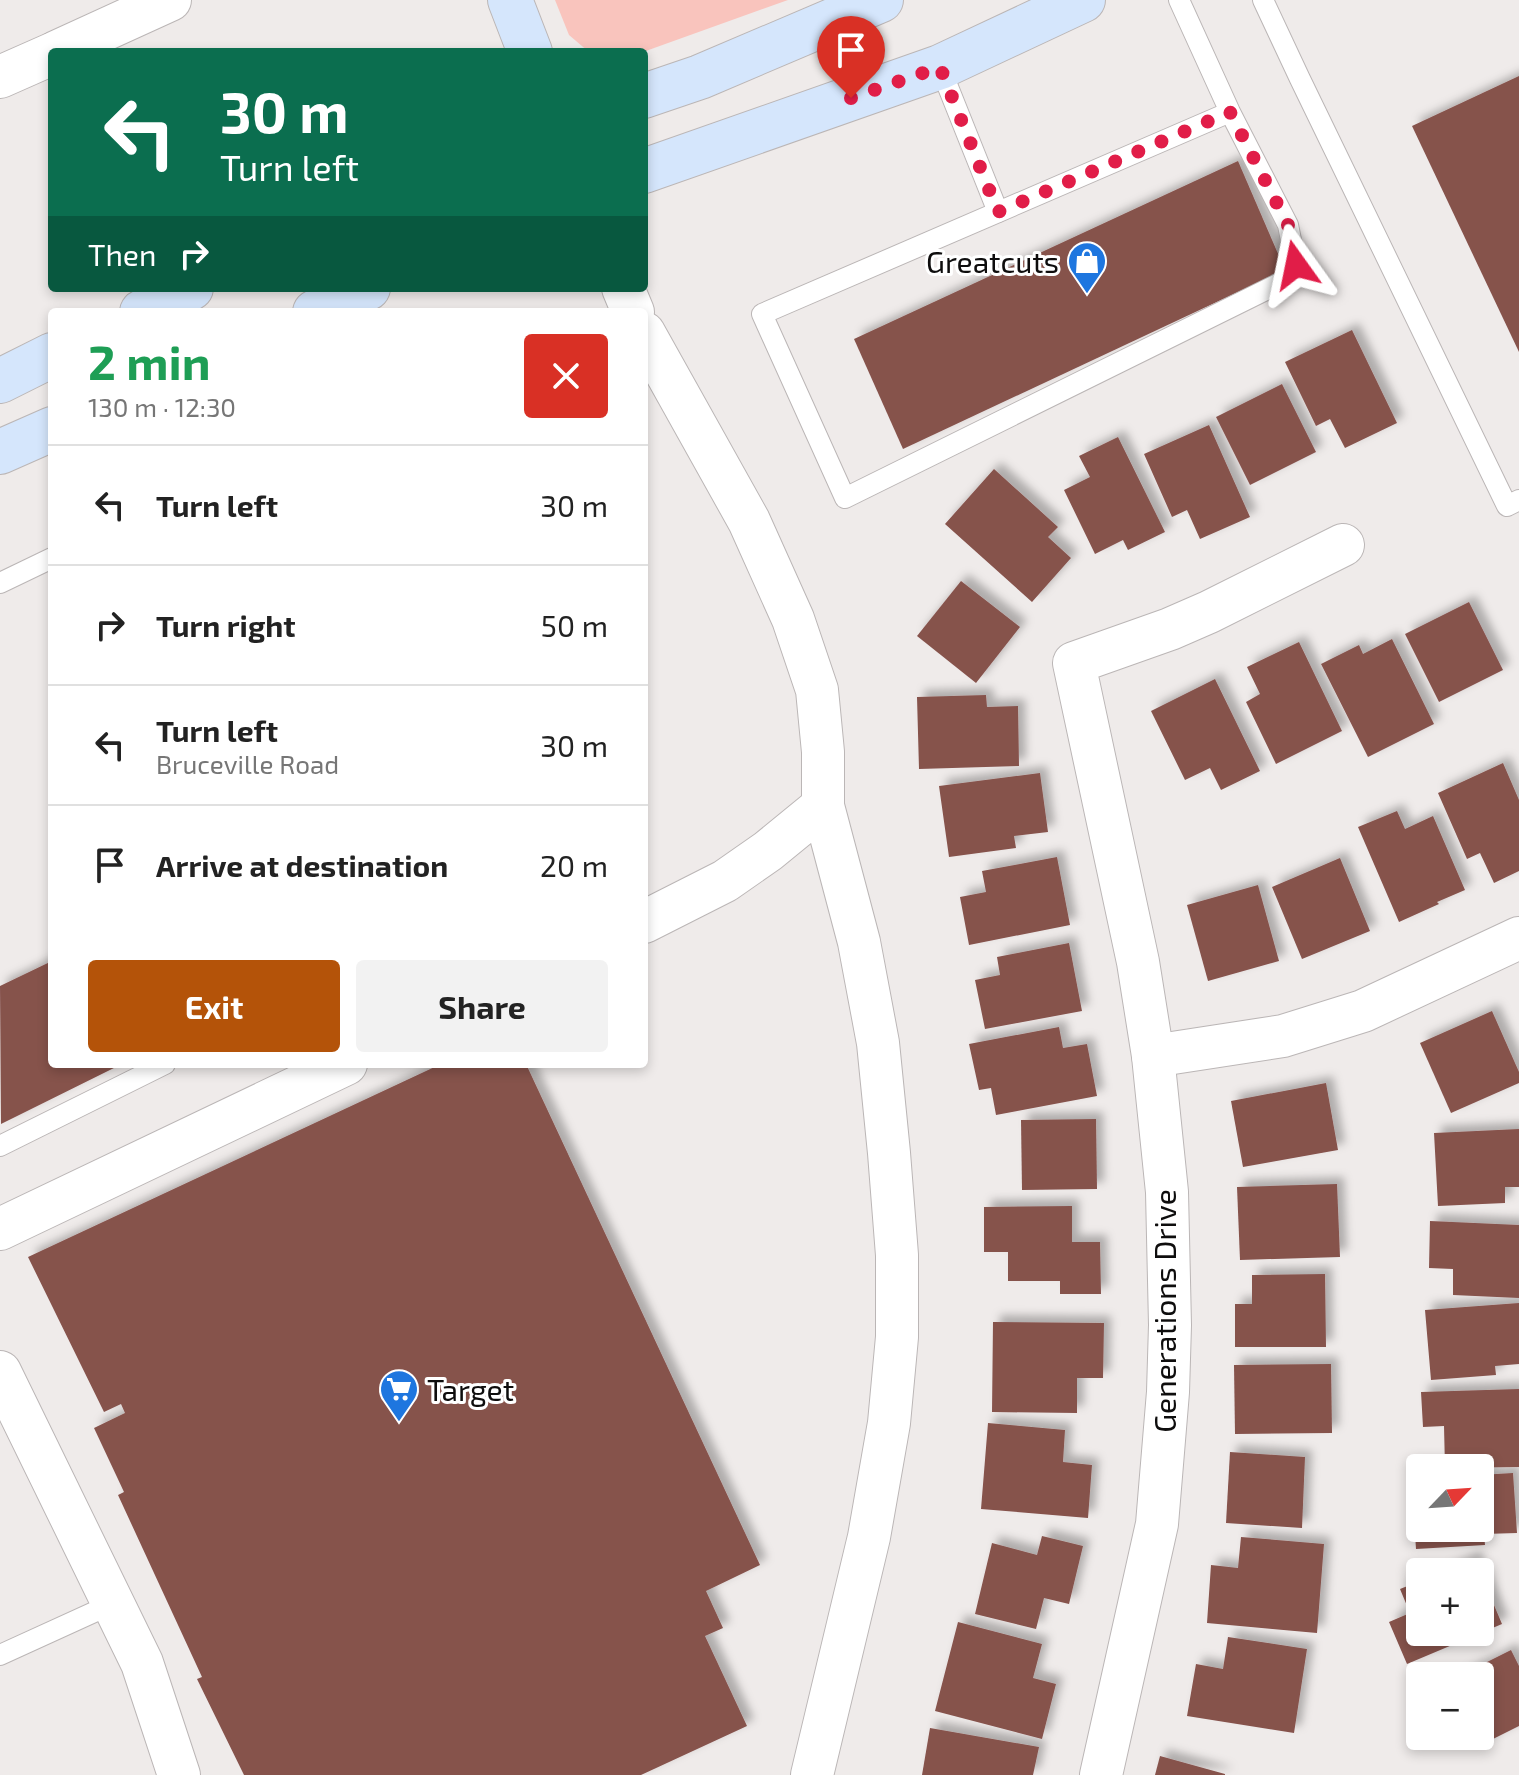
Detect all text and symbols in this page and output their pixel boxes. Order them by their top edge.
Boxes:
pin [817,16,885,98]
icon: arrive [829,28,873,72]
text: 30 m [220,77,349,144]
icon: left [88,80,192,184]
text: Turn left [220,145,359,188]
position arrow [1254,223,1338,307]
icon: right [172,232,216,276]
text: Then [88,236,156,272]
shop icon: Greatcuts [1066,240,1108,295]
place label: Greatcuts [926,243,1059,279]
text: 2 min [88,332,211,390]
button: close [524,334,608,418]
text: 130 m · 12:30 [88,391,236,422]
icon: left [88,483,132,527]
text: Turn left [156,487,278,523]
text: 30 m [540,487,608,523]
icon: right [88,603,132,647]
text: Turn right [156,607,296,643]
text: 50 m [541,607,608,643]
text: Turn left [156,712,278,748]
icon: left [88,723,132,767]
text: 30 m [540,727,608,763]
text: Bruceville Road [156,748,339,779]
icon: arrive [88,843,132,887]
text: Arrive at destination [156,847,448,883]
text: 20 m [540,847,608,883]
button: Exit [88,960,340,1052]
button: Share [356,960,608,1052]
street label: Generations Drive [1146,1189,1182,1433]
supermarket icon: Target [378,1368,420,1423]
place label: Target [427,1371,514,1407]
north arrow [1406,1454,1494,1542]
map controls [1406,1454,1494,1750]
button: + [1406,1558,1494,1646]
button: − [1406,1662,1494,1750]

